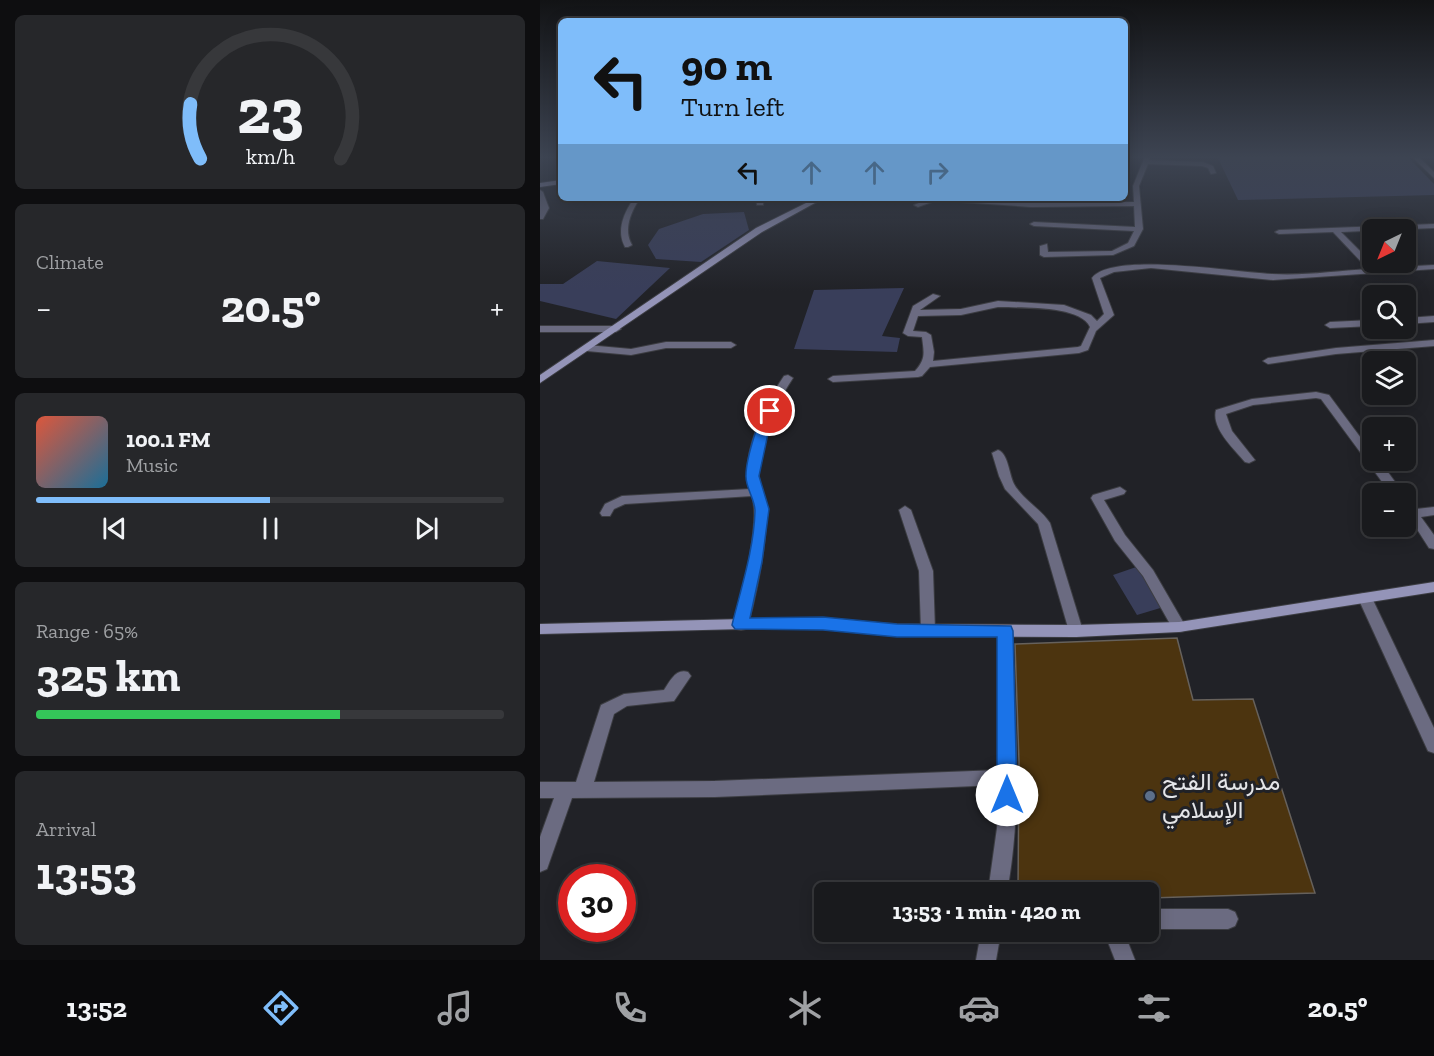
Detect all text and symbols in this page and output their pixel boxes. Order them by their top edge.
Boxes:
text: 90 m [681,40,772,91]
icon: left [582,42,660,120]
text: 23 [237,74,303,149]
text: Turn left [681,91,784,123]
text: km/h [246,144,294,169]
icon: left [732,156,765,189]
icon: ahead [795,156,828,189]
icon: ahead [858,156,891,189]
icon: right [921,156,954,189]
north arrow [1362,219,1416,273]
map controls [1362,219,1416,537]
text: Climate [36,250,104,274]
text: 20.5° [221,280,321,334]
button: search [1362,285,1416,339]
text: − [36,288,51,327]
text: + [490,288,504,327]
button: layers [1362,351,1416,405]
pin [744,385,795,436]
icon: arrive [753,394,786,427]
button: + [1362,417,1416,471]
text: 100.1 FM [126,426,211,453]
text: Music [126,453,178,477]
button: − [1362,483,1416,537]
icon: previous [98,512,131,545]
icon: pause [254,512,287,545]
icon: next [410,512,443,545]
text: Range · 65% [36,619,138,643]
text: 325 km [36,649,180,703]
position arrow [975,763,1039,827]
place label: مدرسة الفتح الإسلامي [1162,767,1280,829]
marker: مدرسة الفتح الإسلامي [1143,789,1157,803]
text: Arrival [36,817,96,841]
text: 13:53 [36,847,137,901]
speed limit sign: 30 [558,864,636,942]
text: 13:53 · 1 min · 420 m [892,898,1081,925]
icon: directions [260,987,302,1029]
icon: music [434,987,476,1029]
icon: phone [609,987,651,1029]
icon: climate [784,987,826,1029]
icon: car [958,987,1000,1029]
icon: filters [1133,987,1175,1029]
text: 13:52 [66,992,127,1024]
text: 20.5° [1308,992,1368,1024]

